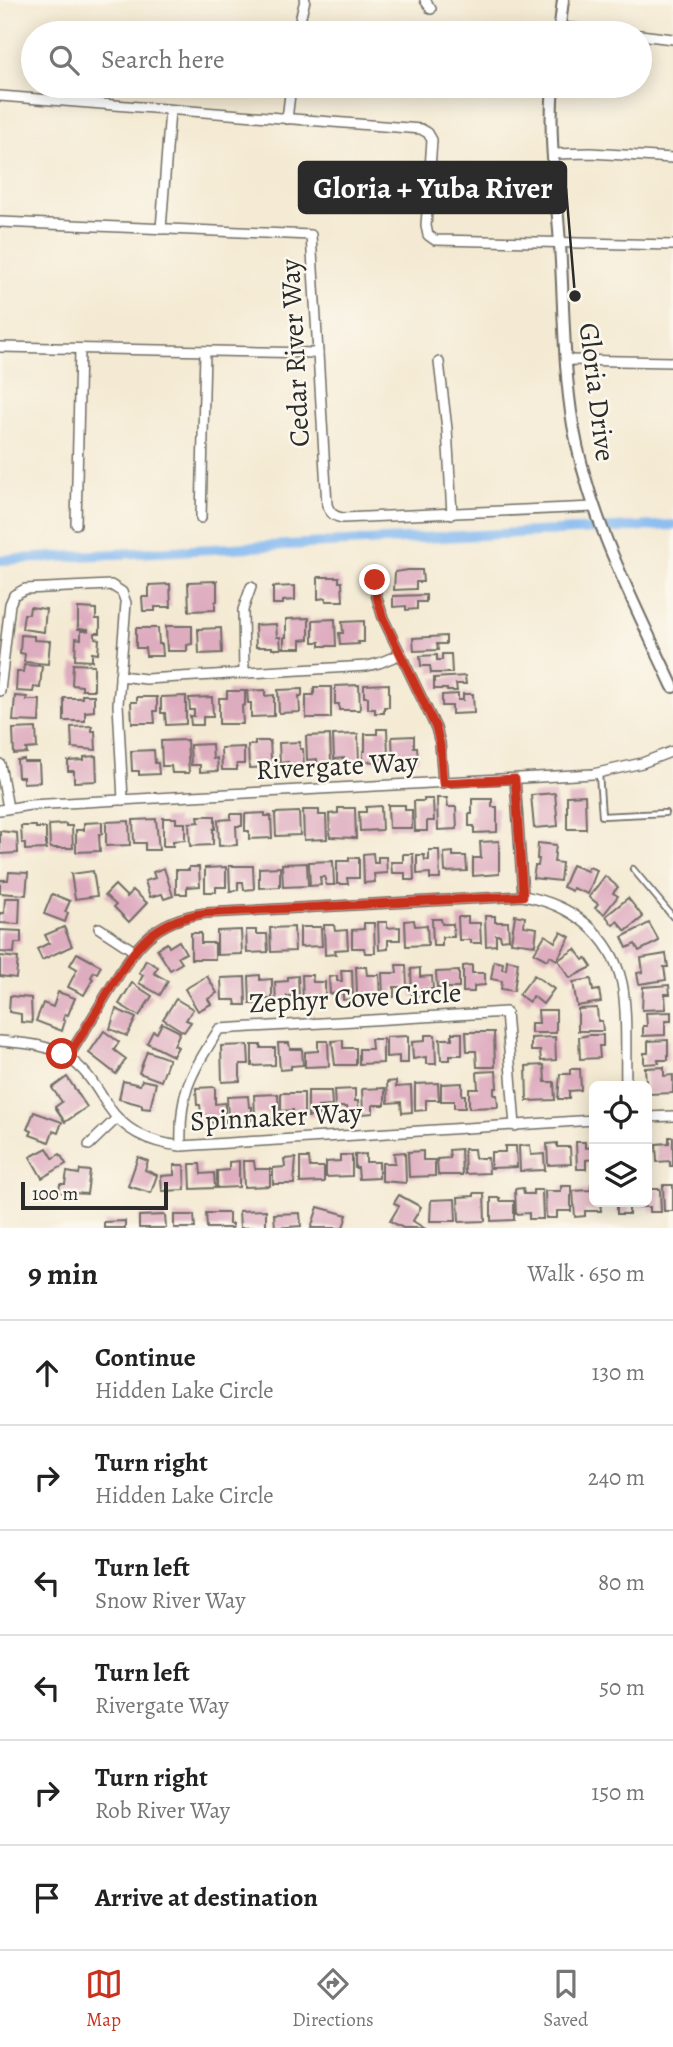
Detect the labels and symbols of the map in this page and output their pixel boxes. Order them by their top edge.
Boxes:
callout: Gloria + Yuba River [299,162,566,213]
text: Gloria + Yuba River [313,168,553,208]
street label: Cedar River Way [271,257,319,448]
street label: Gloria Drive [570,321,624,463]
route end [359,564,390,595]
street label: Rivergate Way [255,743,420,789]
street label: Zephyr Cove Circle [248,973,462,1023]
route start [46,1038,77,1069]
street label: Spinnaker Way [189,1093,364,1140]
scale bar [21,1179,168,1211]

